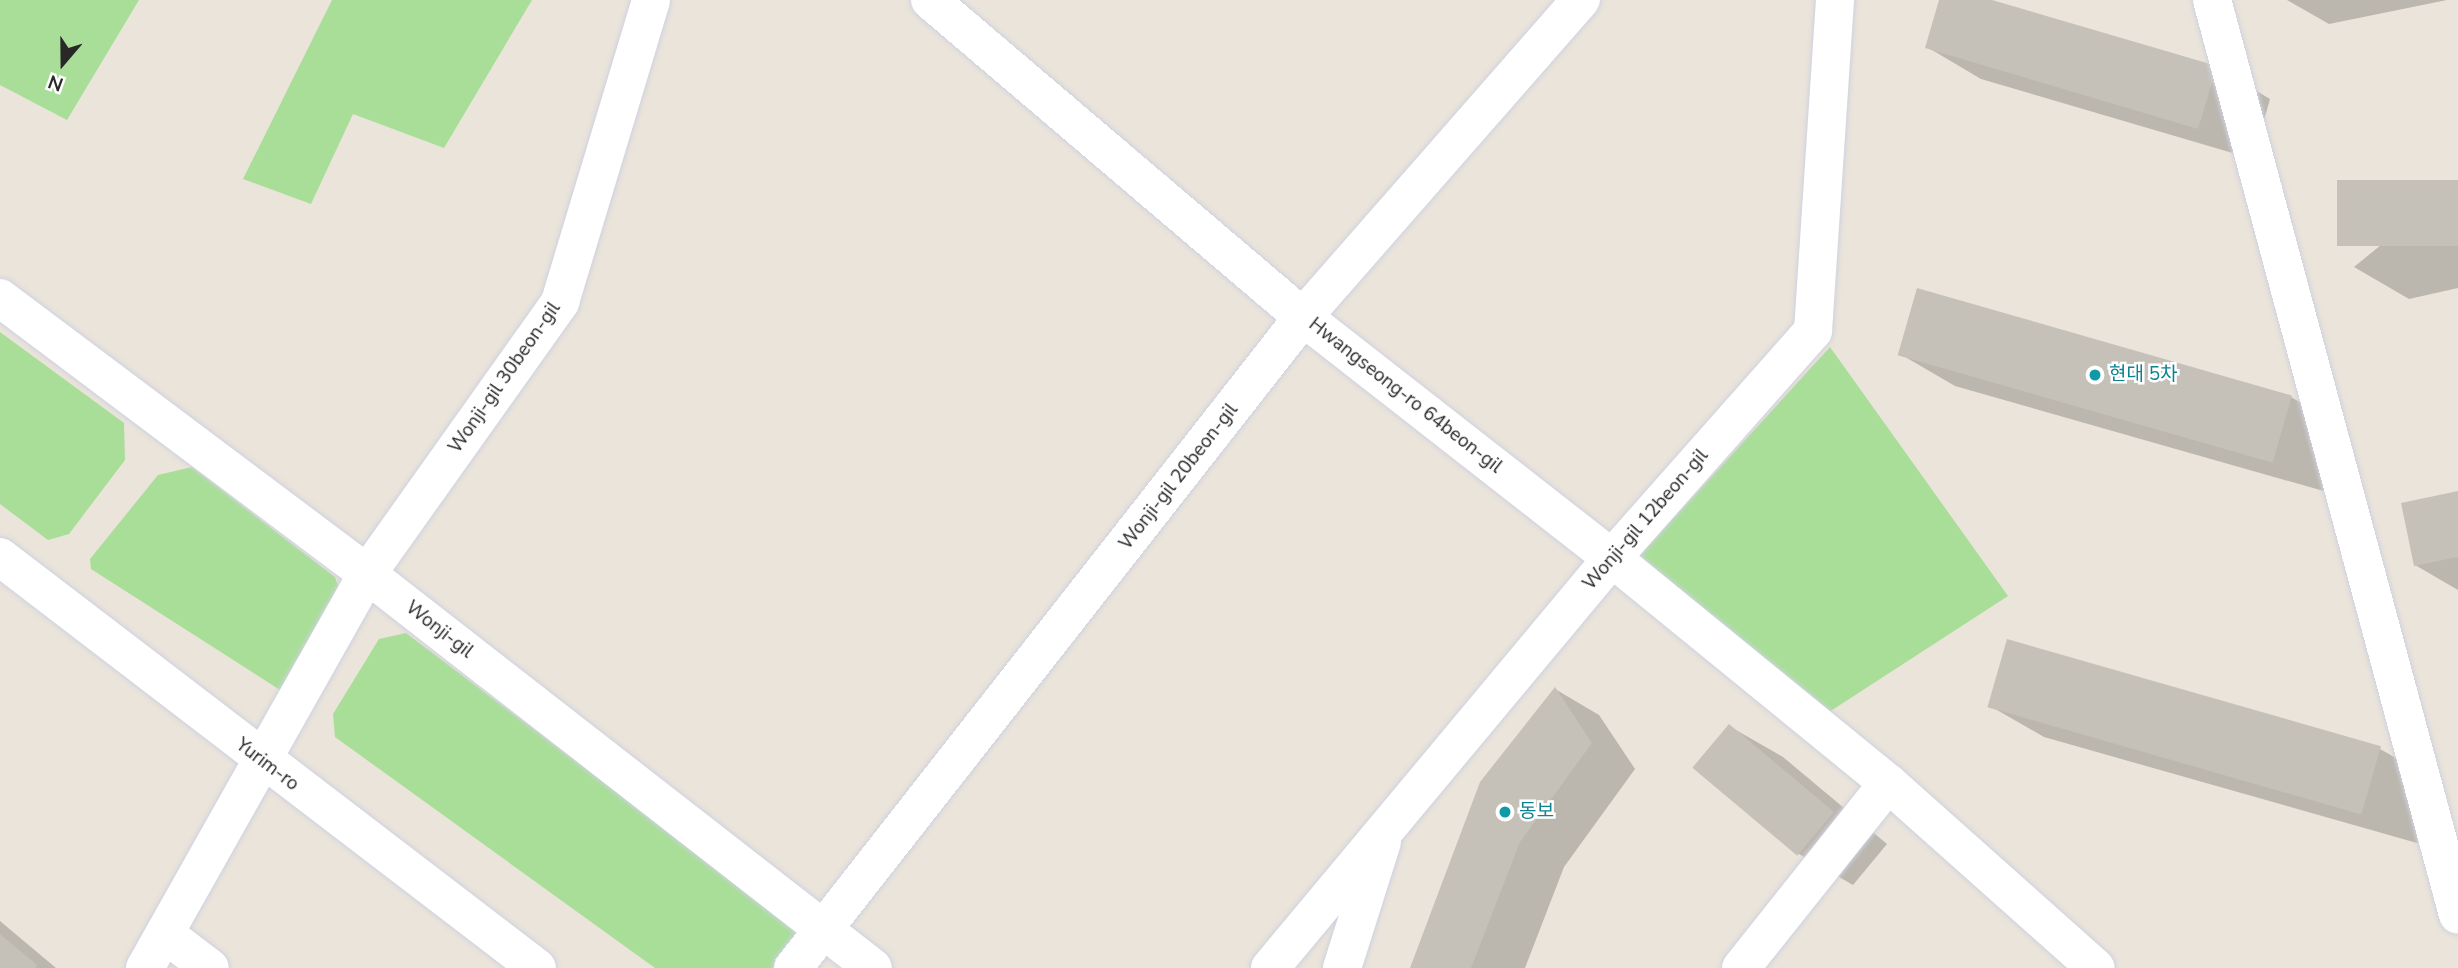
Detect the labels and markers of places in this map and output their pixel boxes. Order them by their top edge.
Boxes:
place label: 현대 5차 [2109,364,2178,386]
marker: 현대 5차 [2087,367,2103,383]
place label: 동보 [1519,801,1554,823]
marker: 동보 [1497,804,1513,820]

